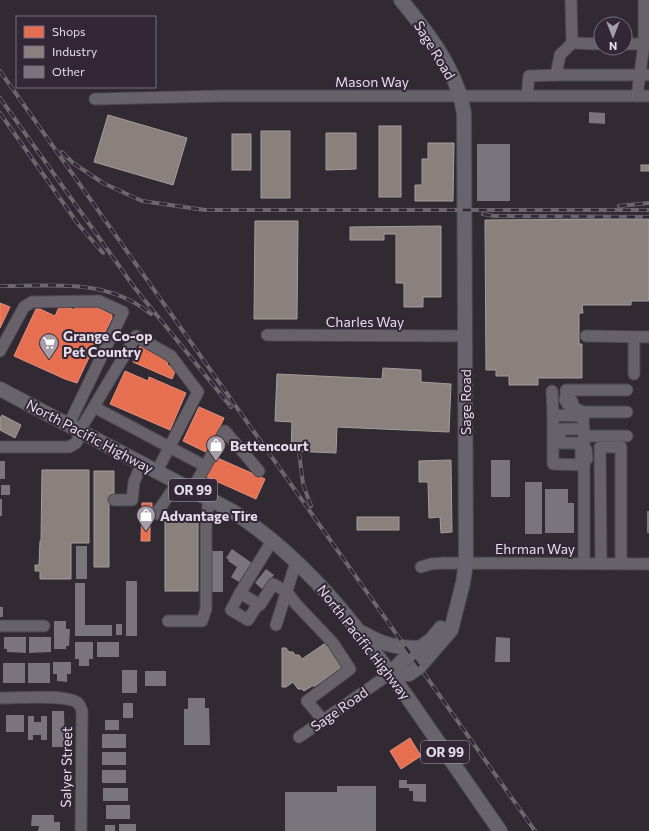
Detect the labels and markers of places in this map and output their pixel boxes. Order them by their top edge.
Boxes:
place label: Grange Co-op Pet Country [63,327,152,360]
supermarket icon: Grange Co-op Pet Country [38,332,60,360]
shop icon: Bettencourt [205,434,227,462]
place label: Bettencourt [230,437,309,454]
shop icon: Advantage Tire [135,504,157,532]
place label: Advantage Tire [160,507,258,524]

